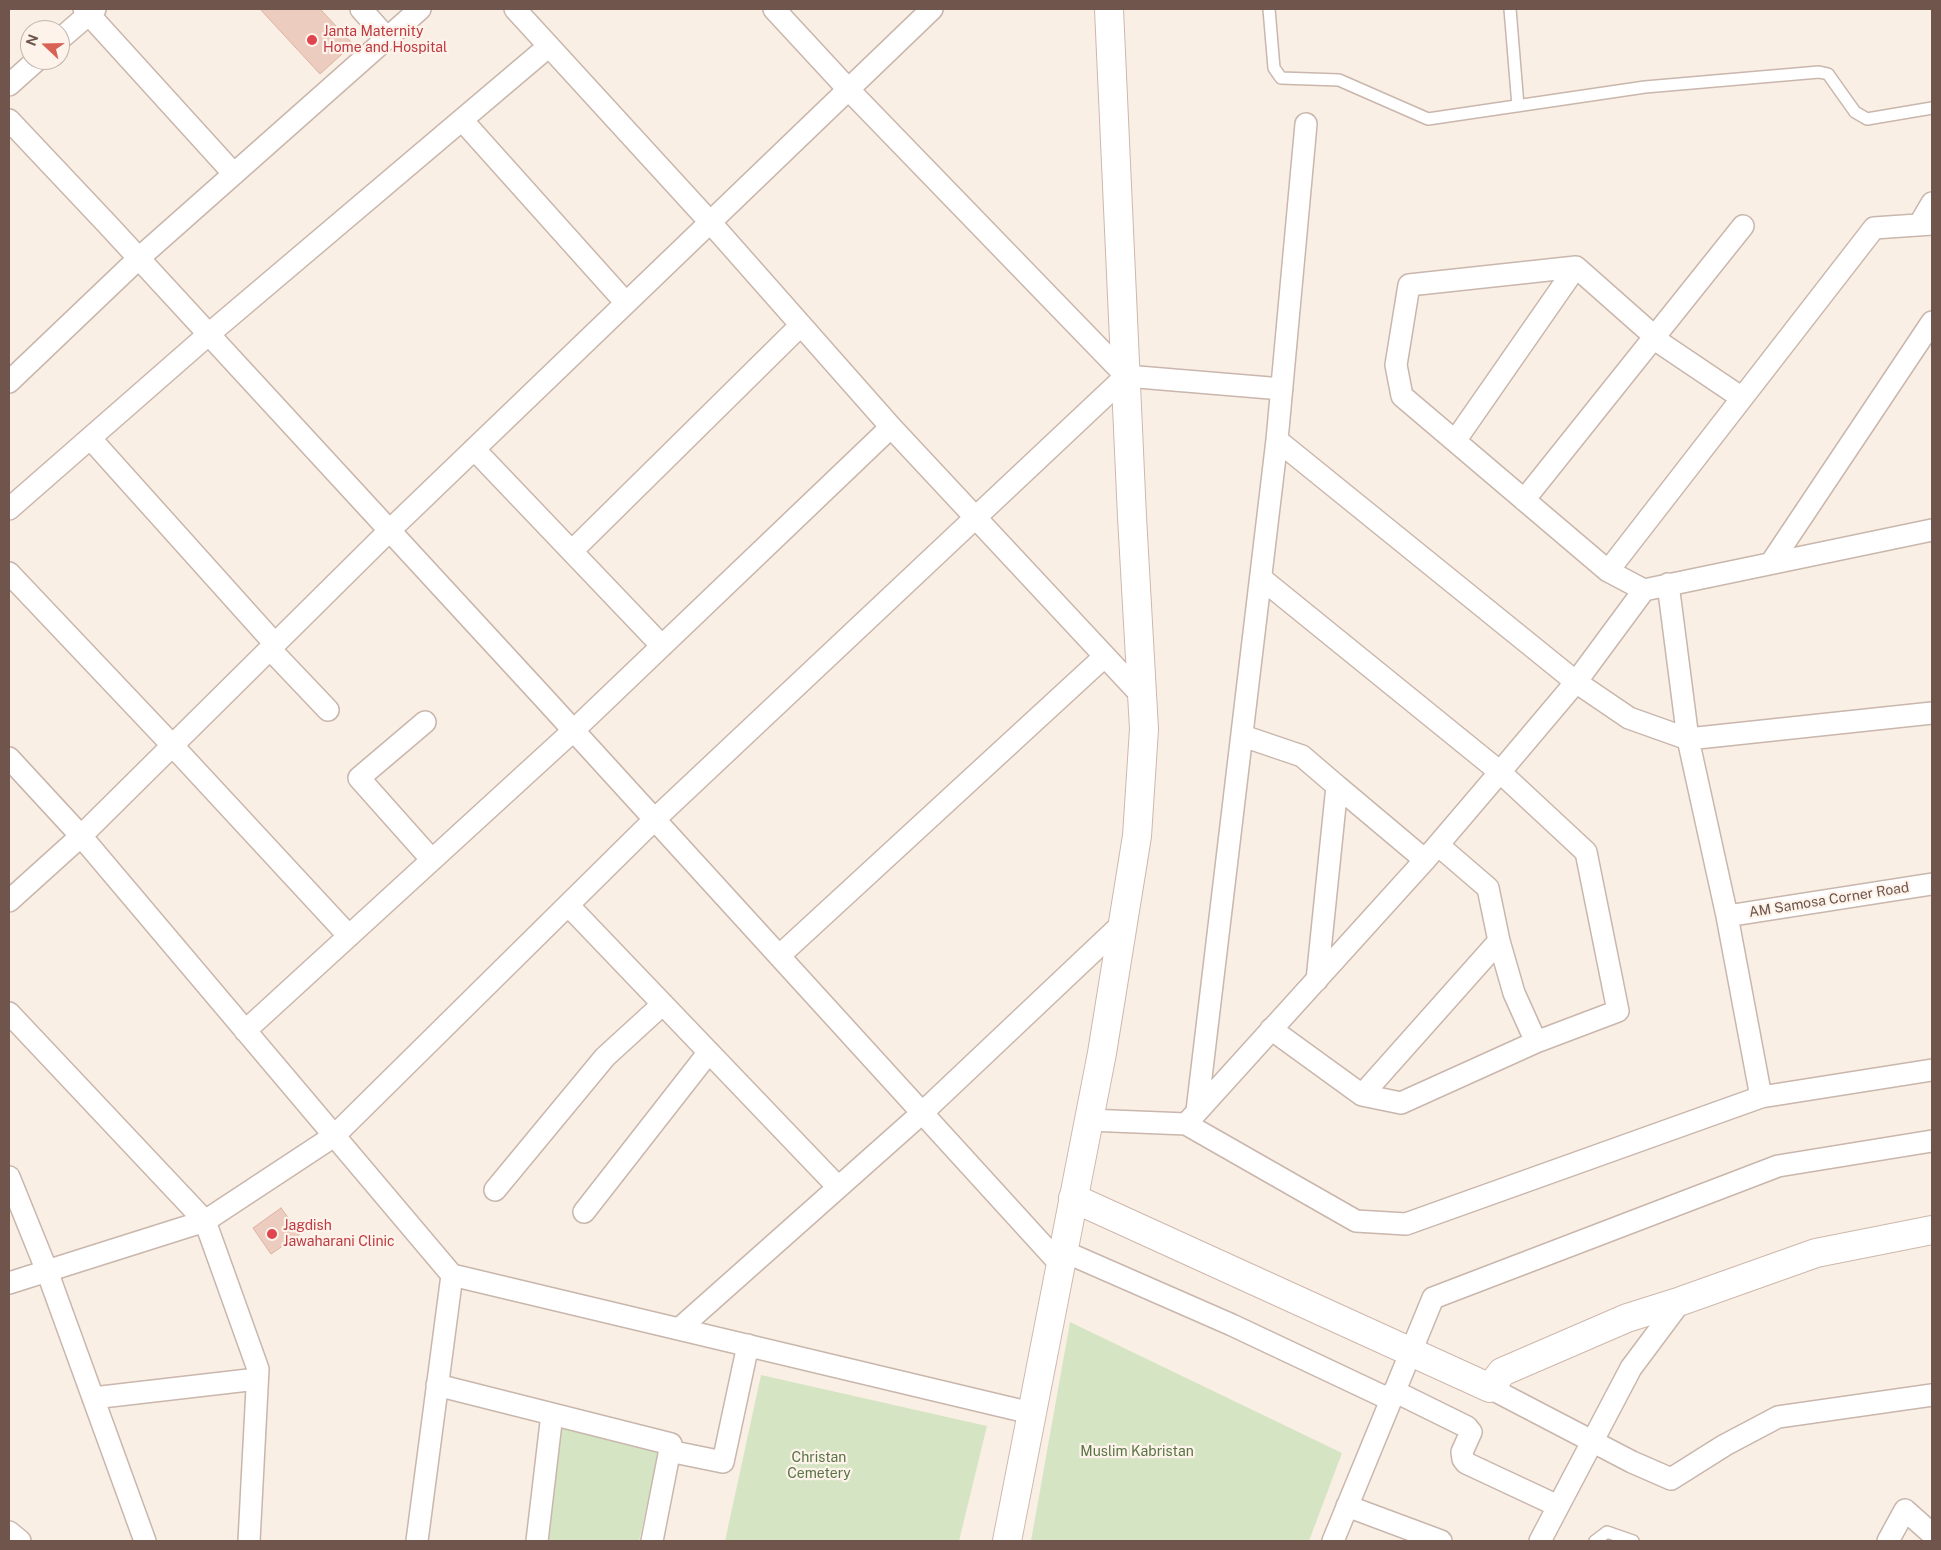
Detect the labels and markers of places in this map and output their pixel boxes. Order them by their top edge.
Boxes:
place label: Janta Maternity Home and Hospital [323,24,447,56]
marker: Janta Maternity Home and Hospital [305,33,319,47]
place label: Jagdish Jawaharani Clinic [283,1218,395,1250]
marker: Jagdish Jawaharani Clinic [265,1227,279,1241]

